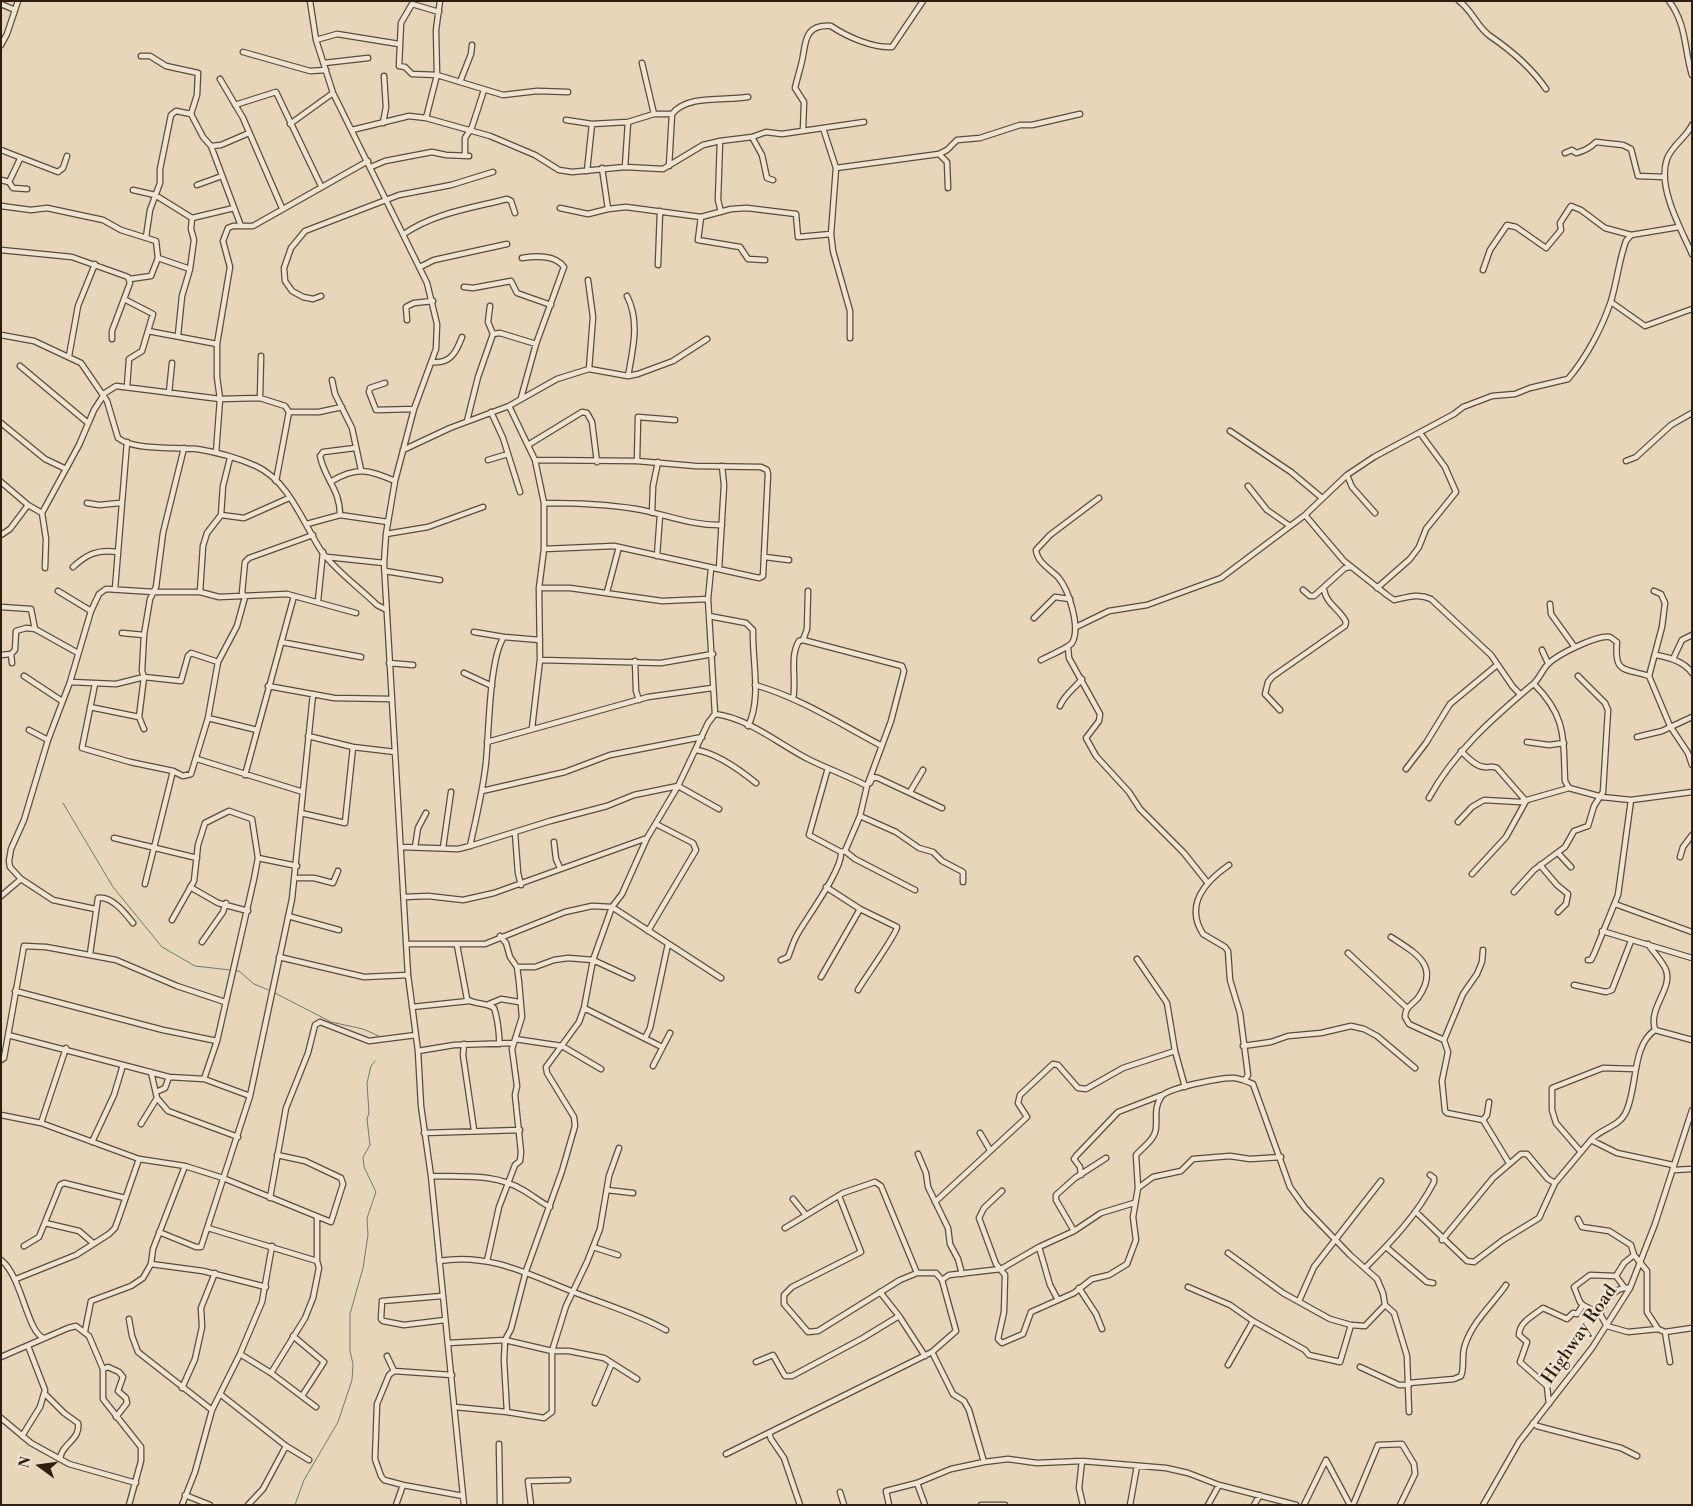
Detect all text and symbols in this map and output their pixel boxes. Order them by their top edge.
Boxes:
street label: Highway Road [1538,1281,1622,1389]
north arrow [15,1441,65,1491]
text: N [15,1455,36,1470]

